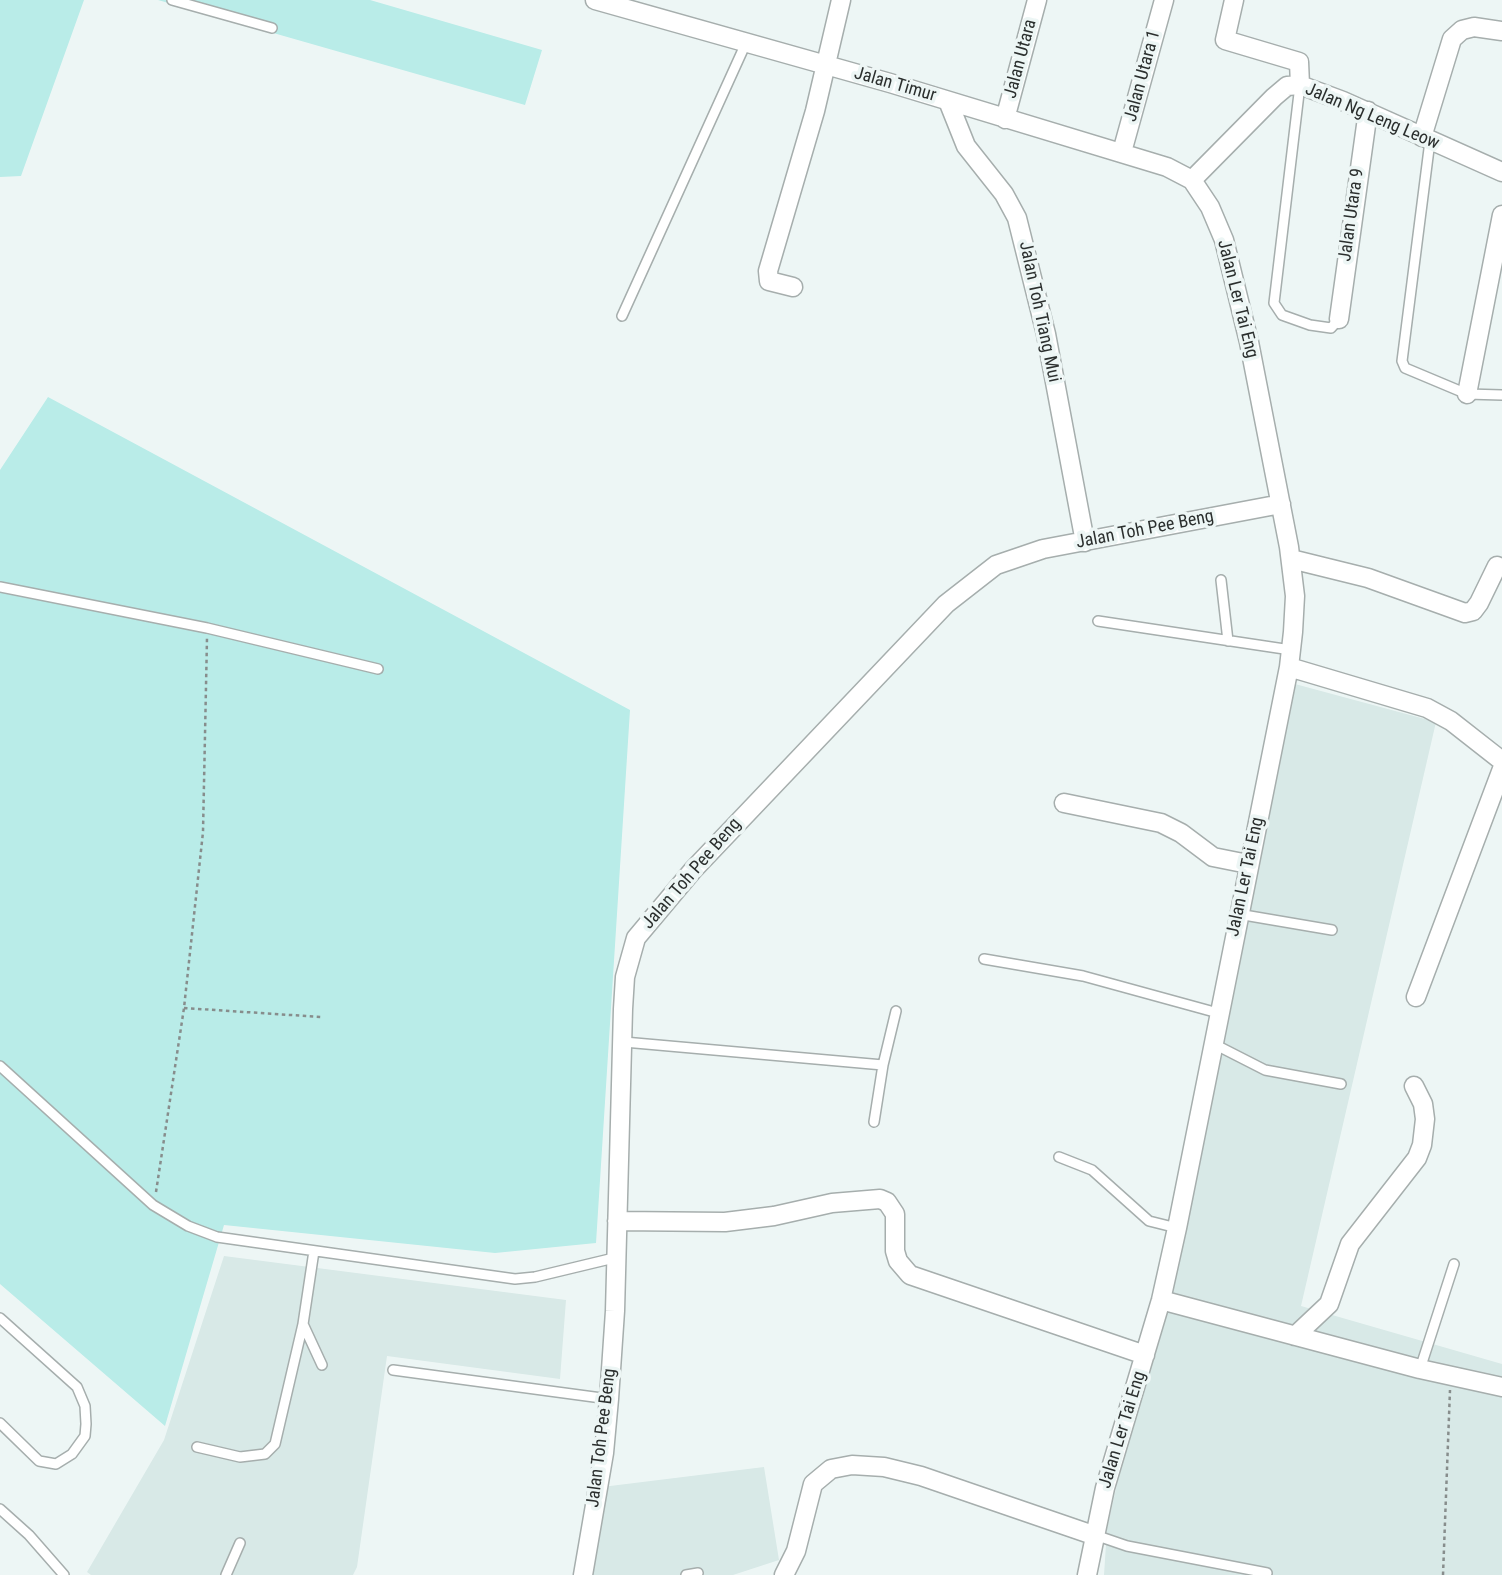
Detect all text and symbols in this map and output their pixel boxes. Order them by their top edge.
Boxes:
street label: Jalan Utara [1000,17,1042,101]
street label: Jalan Utara 1 [1120,28,1166,124]
street label: Jalan Timur [852,63,938,107]
street label: Jalan Ng Leng Leow [1302,79,1442,155]
street label: Jalan Utara 9 [1335,167,1369,263]
street label: Jalan Ler Tai Eng [1212,238,1262,360]
street label: Jalan Toh Tiang Mui [1014,240,1064,384]
street label: Jalan Toh Pee Beng [1074,506,1216,554]
street label: Jalan Toh Pee Beng [638,814,746,934]
street label: Jalan Ler Tai Eng [1223,815,1269,939]
street label: Jalan Toh Pee Beng [583,1367,621,1509]
street label: Jalan Ler Tai Eng [1095,1369,1151,1491]

